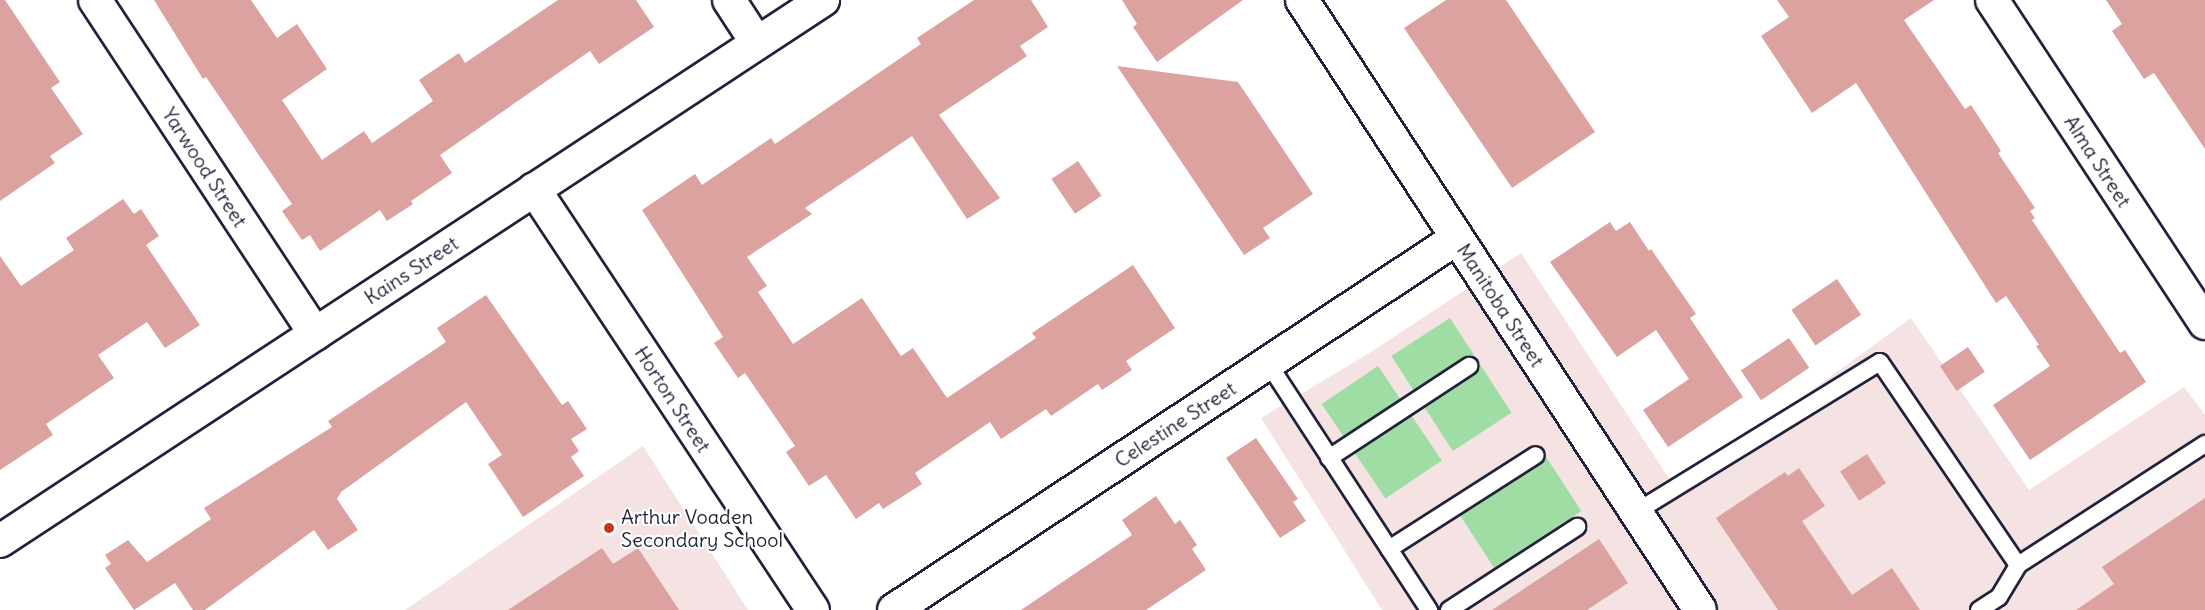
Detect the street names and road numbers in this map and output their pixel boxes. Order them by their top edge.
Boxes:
street label: Yarwood Street [158,103,252,231]
street label: Alma Street [2060,111,2136,211]
street label: Kains Street [360,231,462,309]
street label: Manitoba Street [1452,239,1550,371]
street label: Horton Street [630,342,716,456]
street label: Celestine Street [1110,376,1240,472]

